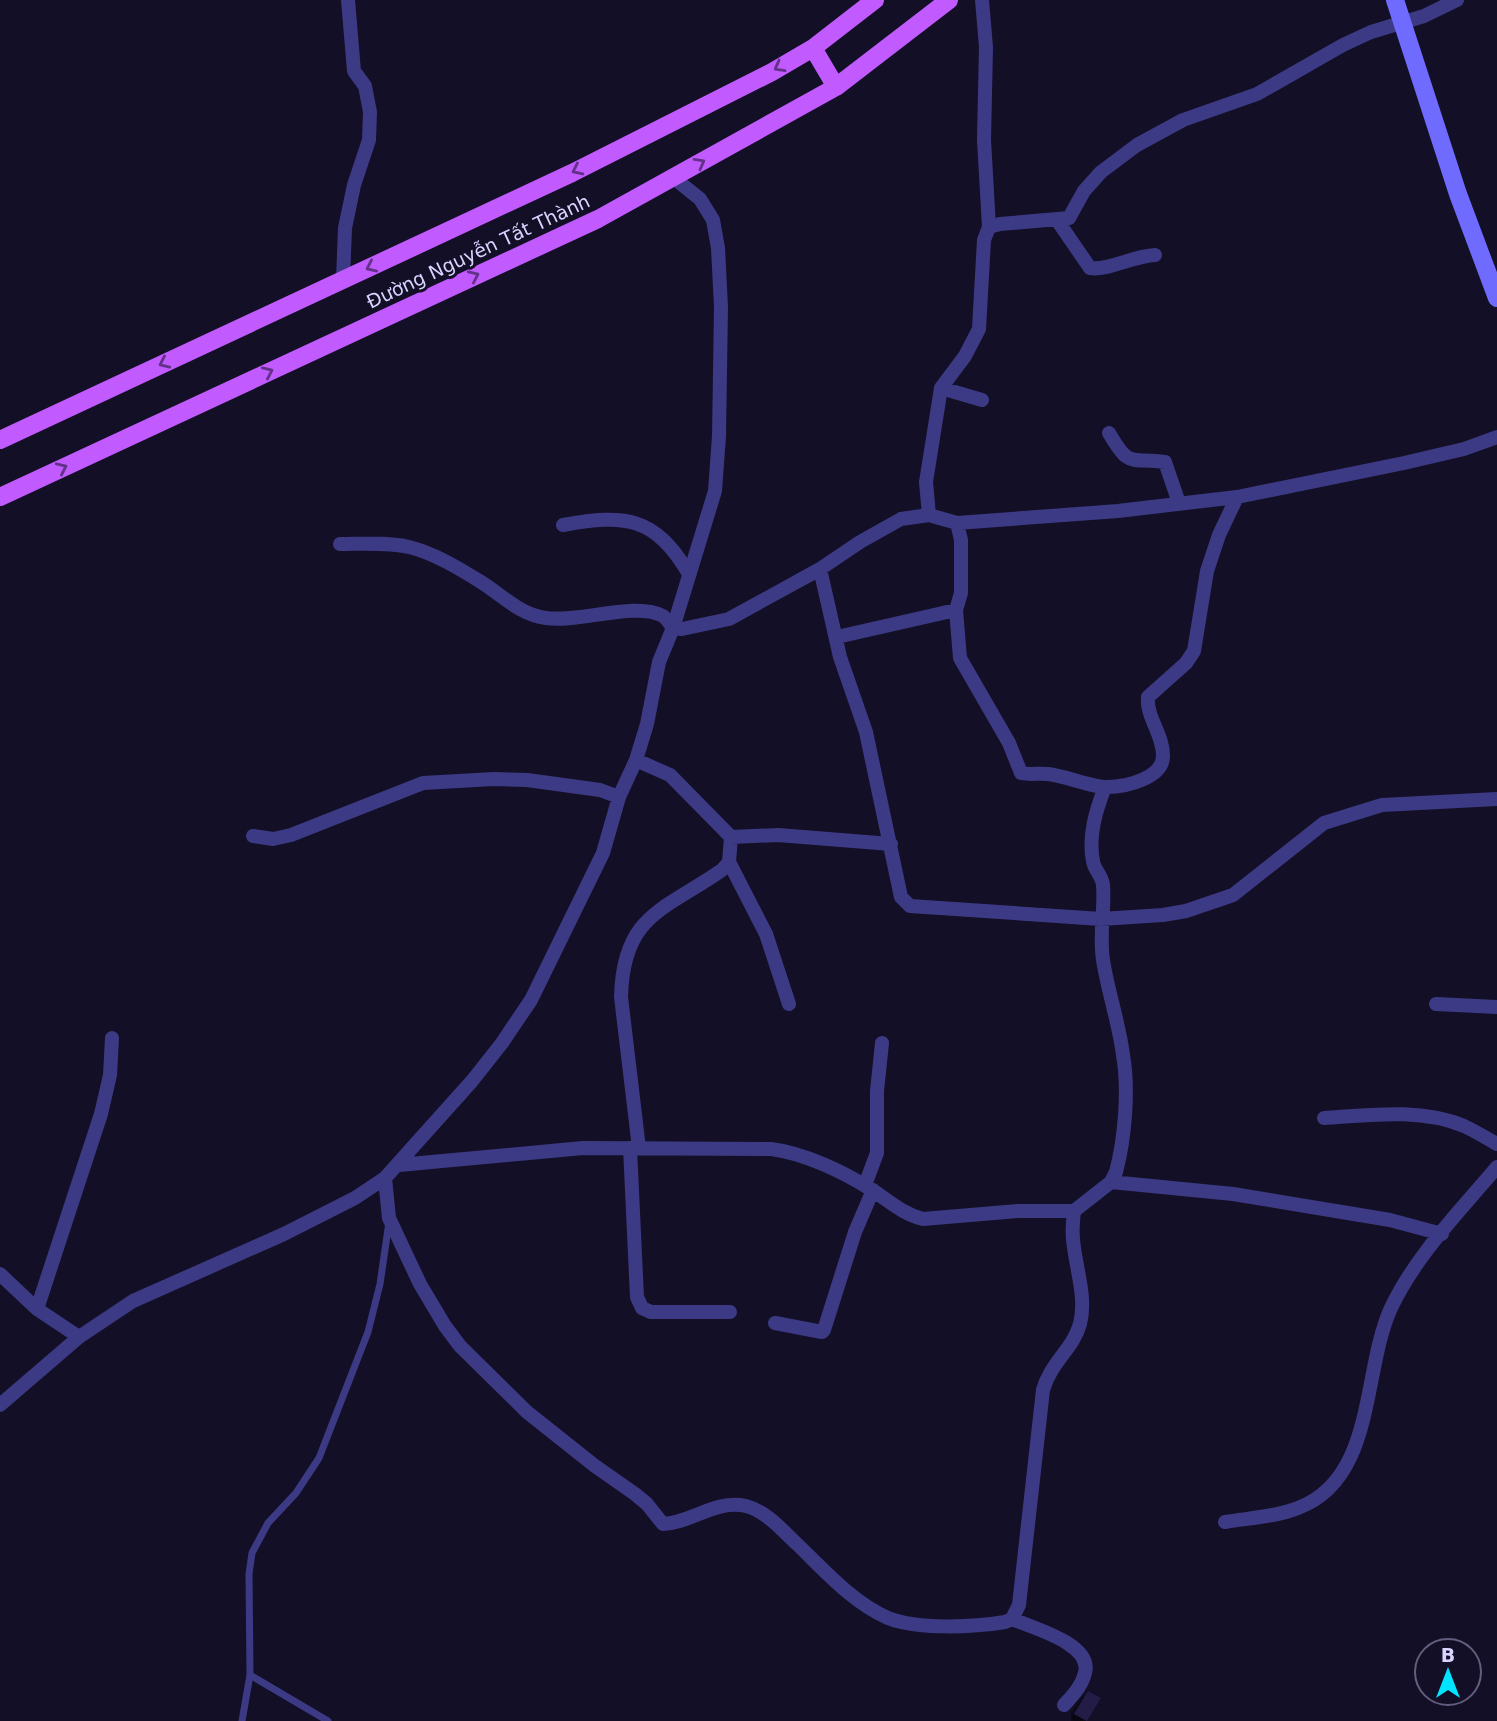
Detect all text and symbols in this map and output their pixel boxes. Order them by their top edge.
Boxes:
one-way arrow [774,59,787,72]
one-way arrow [692,158,705,171]
one-way arrow [572,162,584,176]
street label: Đường Nguyễn Tất Thành [363,189,593,313]
one-way arrow [365,259,378,273]
one-way arrow [467,270,480,284]
one-way arrow [159,355,171,369]
one-way arrow [261,366,273,380]
one-way arrow [55,462,67,476]
north arrow [1413,1637,1483,1707]
text: B [1441,1644,1455,1666]

